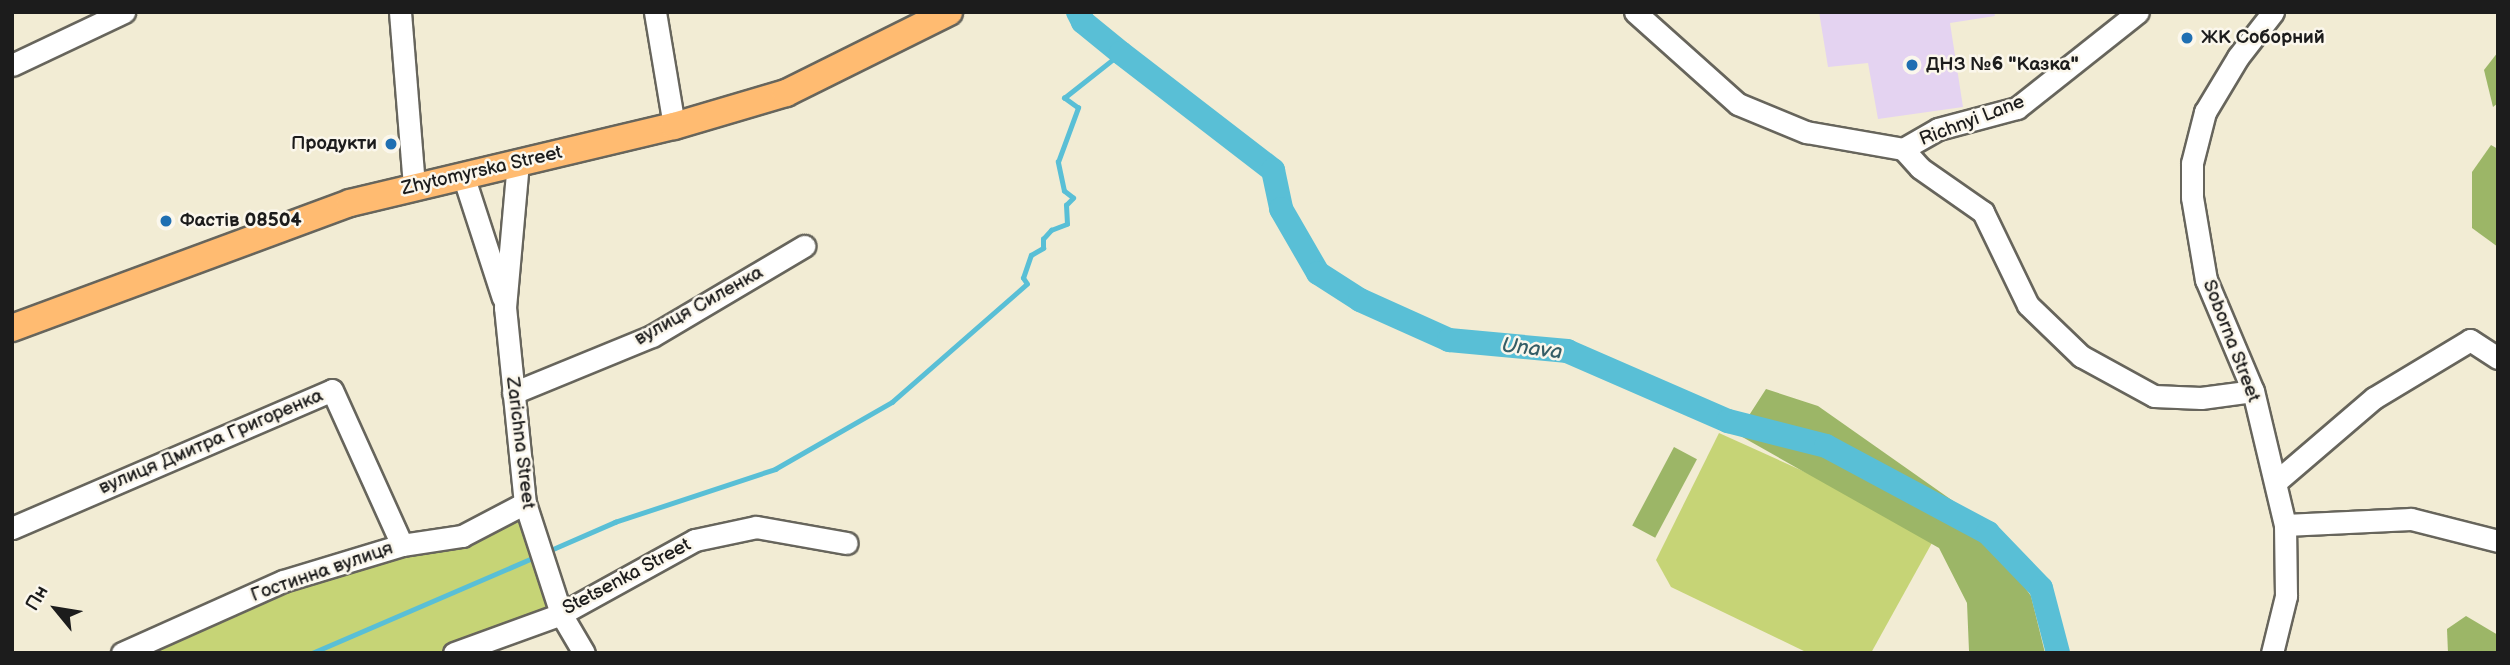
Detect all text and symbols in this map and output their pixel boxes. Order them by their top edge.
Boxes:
place label: ЖК Соборний [2201,27,2325,49]
marker: ЖК Соборний [2179,30,2195,46]
place label: ДНЗ №6 "Казка" [1926,54,2079,76]
marker: ДНЗ №6 "Казка" [1904,57,1920,73]
street label: Richnyi Lane [1916,91,2028,151]
place label: Продукти [291,133,377,155]
marker: Продукти [383,136,399,152]
street label: Zhytomyrska Street [399,141,565,201]
place label: Фастів 08504 [180,210,302,232]
marker: Фастів 08504 [158,213,174,229]
street label: вулиця Силенка [631,261,767,351]
street label: Soborna Street [2197,277,2265,405]
water label: Unava [1500,333,1564,365]
street label: Zarichna Street [501,376,539,510]
street label: вулиця Дмитра Григоренка [96,384,326,500]
street label: Stetsenka Street [559,534,695,620]
street label: Гостинна вулиця [248,537,396,607]
north arrow [21,574,91,644]
text: Пн [21,582,54,615]

